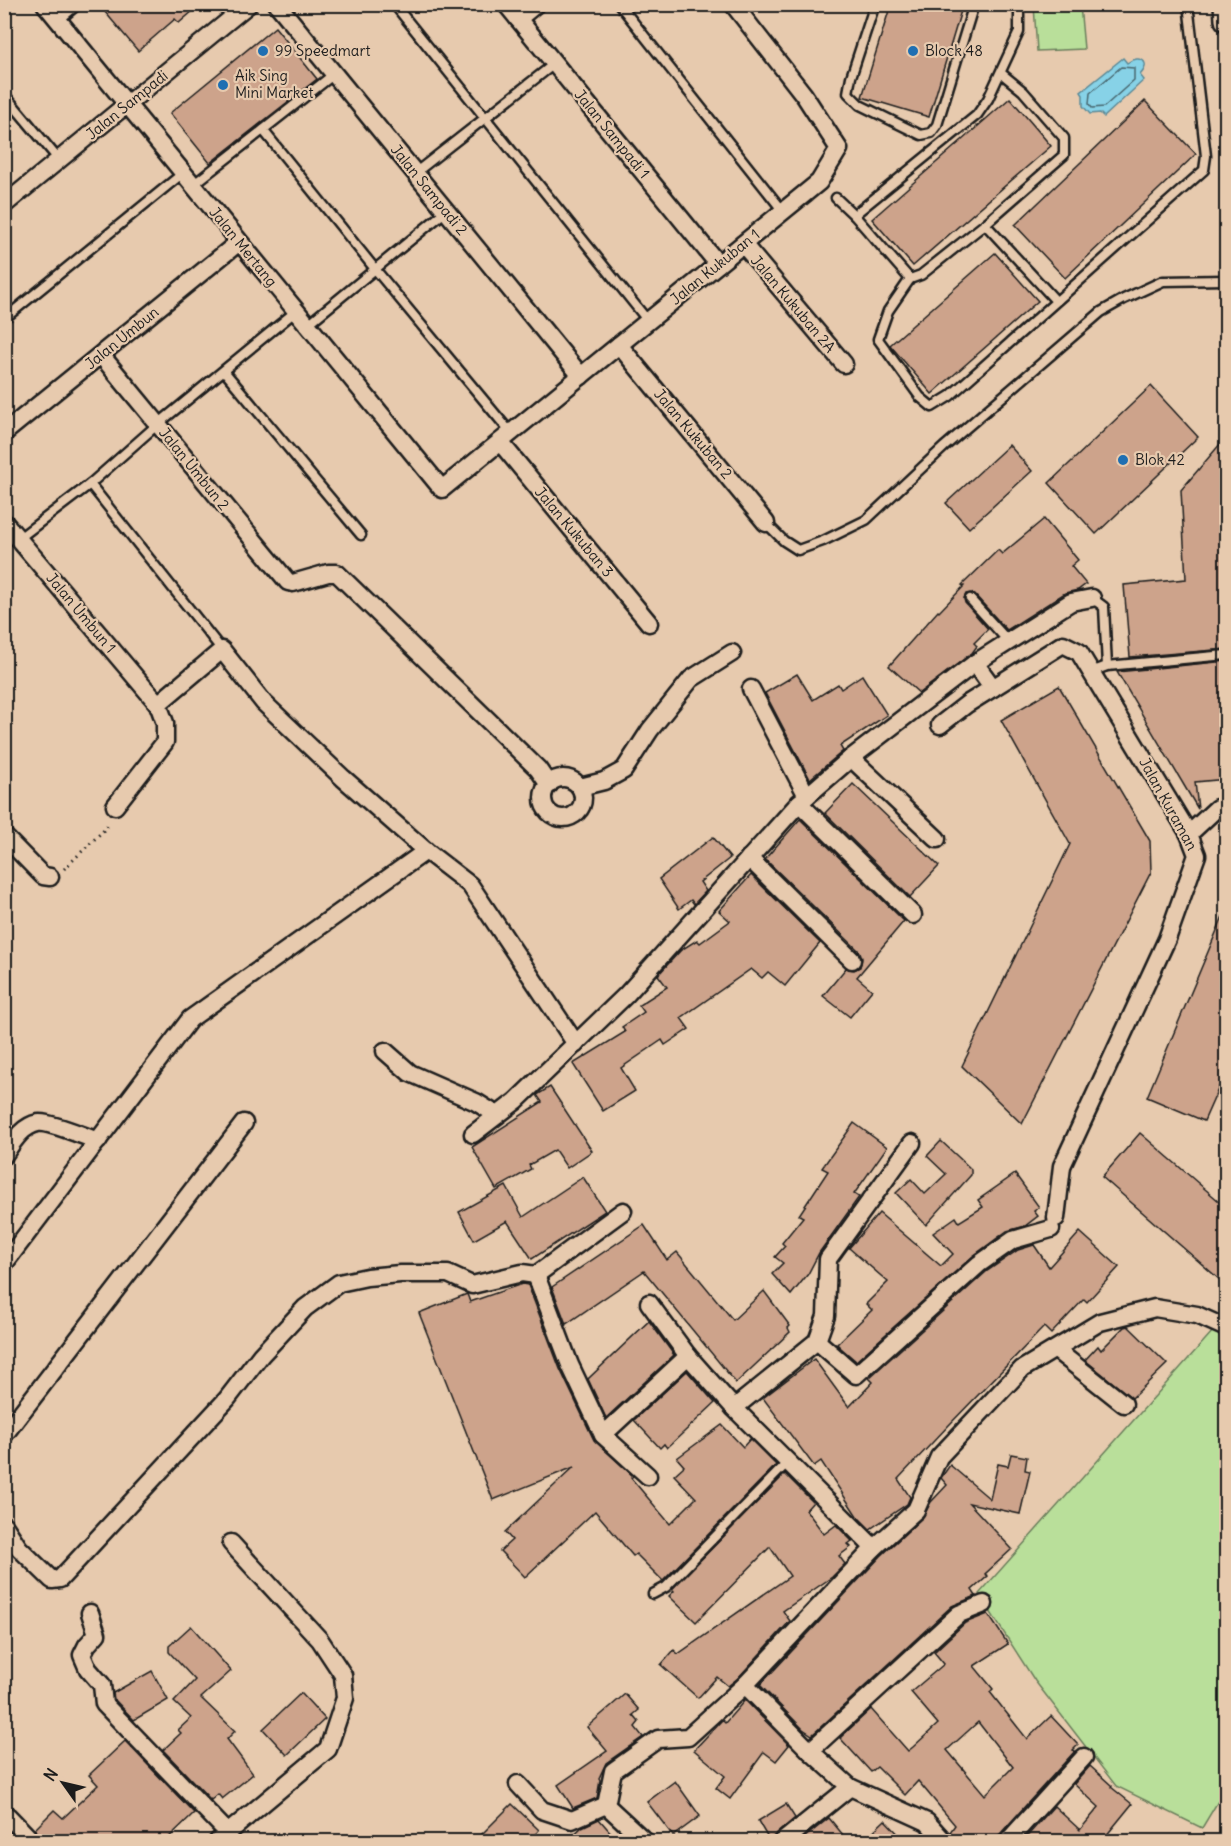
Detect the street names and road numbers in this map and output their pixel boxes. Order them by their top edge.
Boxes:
street label: Jalan Sampadi [82,66,171,143]
street label: Jalan Sampadi 1 [571,85,654,182]
street label: Jalan Sampadi 2 [387,140,472,239]
street label: Jalan Mertang [205,203,281,290]
street label: Jalan Kukuban 1 [666,225,763,309]
street label: Jalan Kukuban 2A [747,251,840,357]
street label: Jalan Umbun [81,302,163,373]
street label: Jalan Kukuban 2 [650,385,737,483]
street label: Jalan Umbun 2 [155,423,234,514]
street label: Jalan Kukuban 3 [531,483,618,581]
street label: Jalan Umbun 1 [42,569,120,657]
street label: Jalan Kuraman [1135,754,1202,854]

